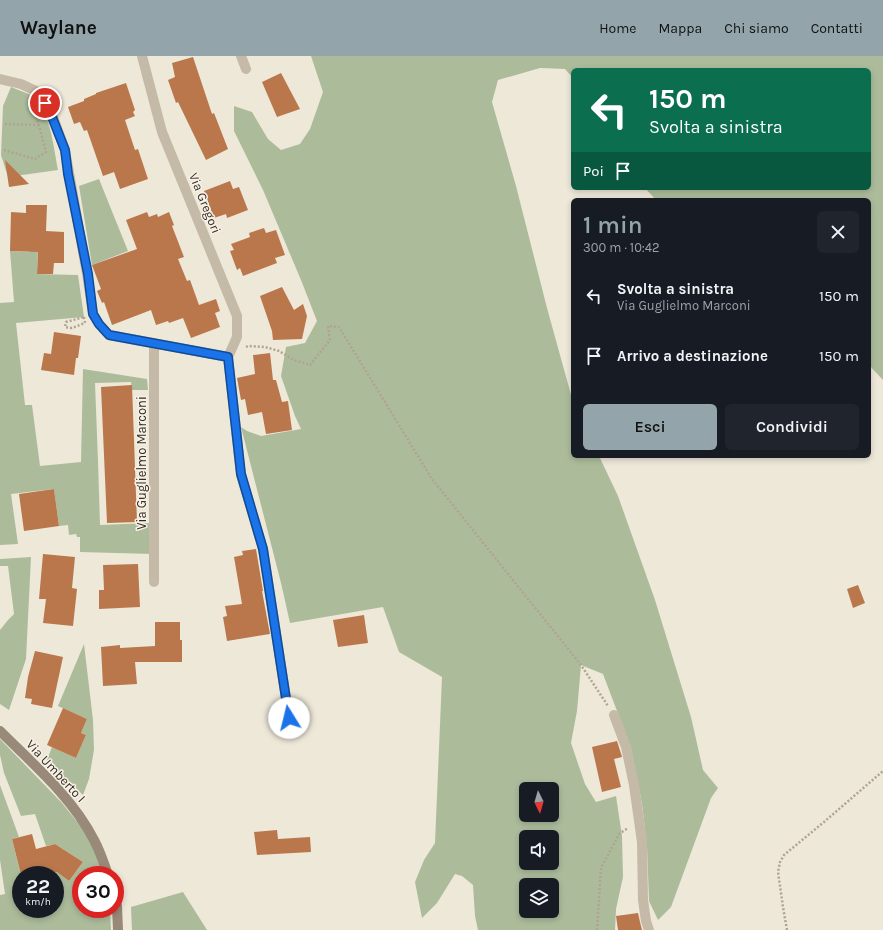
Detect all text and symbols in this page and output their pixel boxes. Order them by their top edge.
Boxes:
text: Waylane [20,17,97,39]
text: Home [599,20,636,37]
text: Mappa [658,20,702,37]
text: Chi siamo [724,20,789,37]
text: Contatti [811,20,863,37]
text: 150 m [649,82,727,115]
icon: left [583,84,635,136]
pin [28,86,62,120]
icon: arrive [34,92,56,114]
text: Svolta a sinistra [649,116,783,138]
icon: arrive [612,160,634,182]
text: Poi [583,162,604,180]
street label: Via Gregori [186,170,224,236]
text: 1 min [583,211,643,239]
button: close [817,211,859,253]
text: 300 m · 10:42 [583,240,660,255]
text: Svolta a sinistra [617,280,734,298]
icon: left [583,285,605,307]
text: 150 m [819,287,859,305]
text: Via Guglielmo Marconi [617,298,751,313]
icon: arrive [583,345,605,367]
text: Arrivo a destinazione [617,347,768,365]
text: 150 m [819,347,859,365]
street label: Via Guglielmo Marconi [134,396,149,530]
button: Esci [583,404,717,450]
button: Condividi [725,404,859,450]
position arrow [268,697,310,739]
street label: Via Umberto I [23,737,89,805]
north arrow [519,782,559,822]
map controls [519,782,559,918]
button: sound [519,830,559,870]
speed limit sign: 30 [72,866,124,918]
text: 22 [26,875,50,898]
button: layers [519,878,559,918]
text: km/h [25,896,51,908]

